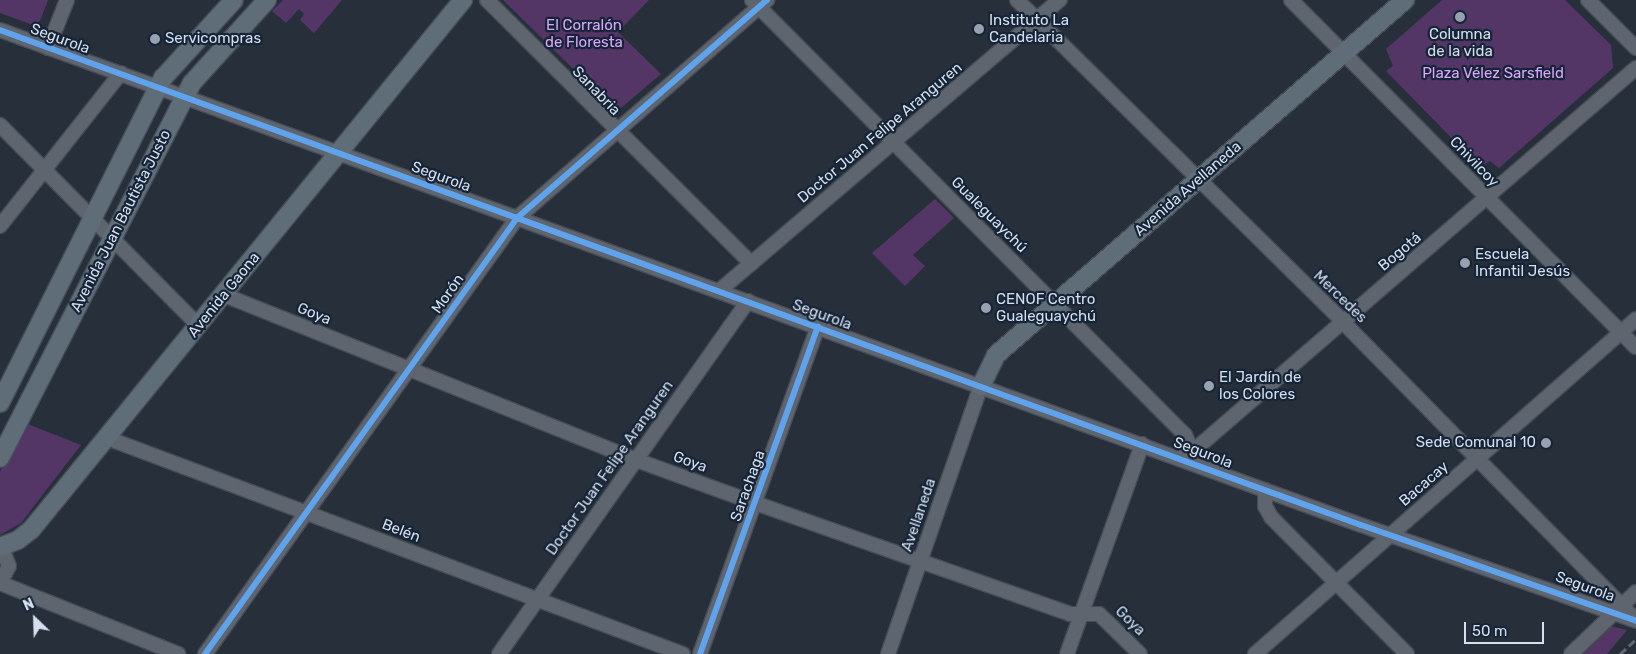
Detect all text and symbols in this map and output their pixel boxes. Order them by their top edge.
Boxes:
place label: Instituto La Candelaria [989,11,1069,46]
marker: Columna de la vida [1454,11,1466,23]
park label: El Corralón de Floresta [545,16,623,51]
street label: Segurola [28,20,92,58]
marker: Instituto La Candelaria [973,23,985,35]
place label: Columna de la vida [1427,25,1493,60]
place label: Servicompras [165,30,261,48]
marker: Servicompras [149,33,161,45]
street label: Doctor Juan Felipe Aranguren [794,59,966,207]
street label: Sanabria [568,63,624,119]
park label: Plaza Vélez Sarsfield [1422,65,1564,83]
street label: Avenida Juan Bautista Justo [67,127,175,315]
street label: Chivilcoy [1446,133,1502,191]
street label: Avenida Avellaneda [1131,138,1245,240]
street label: Segurola [409,158,473,196]
street label: Gualeguaychú [947,173,1031,257]
street label: Bogotá [1375,229,1425,275]
place label: Escuela Infantil Jesús [1475,245,1570,280]
street label: Avenida Gaona [184,249,264,341]
marker: Escuela Infantil Jesús [1459,257,1471,269]
street label: Mercedes [1309,267,1371,327]
street label: Morón [428,271,468,317]
place label: CENOF Centro Gualeguaychú [996,290,1096,325]
street label: Segurola [790,296,854,334]
street label: Goya [294,299,334,329]
marker: CENOF Centro Gualeguaychú [980,302,992,314]
place label: El Jardín de los Colores [1219,368,1301,403]
street label: Doctor Juan Felipe Aranguren [542,377,678,559]
marker: El Jardín de los Colores [1203,380,1215,392]
street label: Segurola [1171,434,1235,472]
place label: Sede Comunal 10 [1416,434,1536,452]
marker: Sede Comunal 10 [1540,437,1552,449]
street label: Goya [671,448,709,476]
street label: Sarachaga [727,448,769,524]
street label: Bacacay [1396,458,1452,510]
street label: Avellaneda [898,476,940,554]
street label: Belén [379,516,423,546]
street label: Segurola [1553,568,1617,606]
north arrow [10,594,60,644]
text: N [21,595,37,615]
street label: Goya [1111,602,1149,640]
scale bar [1466,612,1546,644]
text: 50 m [1472,622,1507,640]

